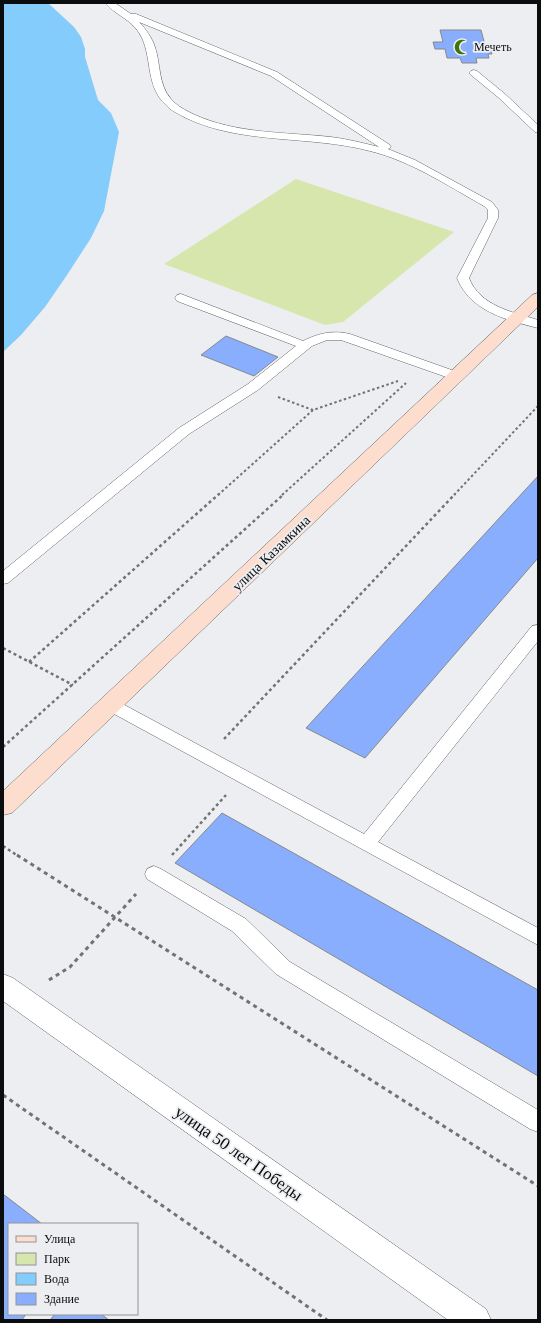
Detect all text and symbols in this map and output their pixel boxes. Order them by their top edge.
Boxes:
mosque icon: Мечеть [453,38,471,56]
place label: Мечеть [474,40,512,54]
street label: улица Казамкина [229,512,314,594]
street label: улица 50 лет Победы [171,1102,307,1205]
legend [8,1223,138,1315]
text: Улица [44,1232,76,1246]
text: Парк [44,1252,70,1266]
text: Вода [44,1272,70,1286]
text: Здание [44,1292,79,1306]

